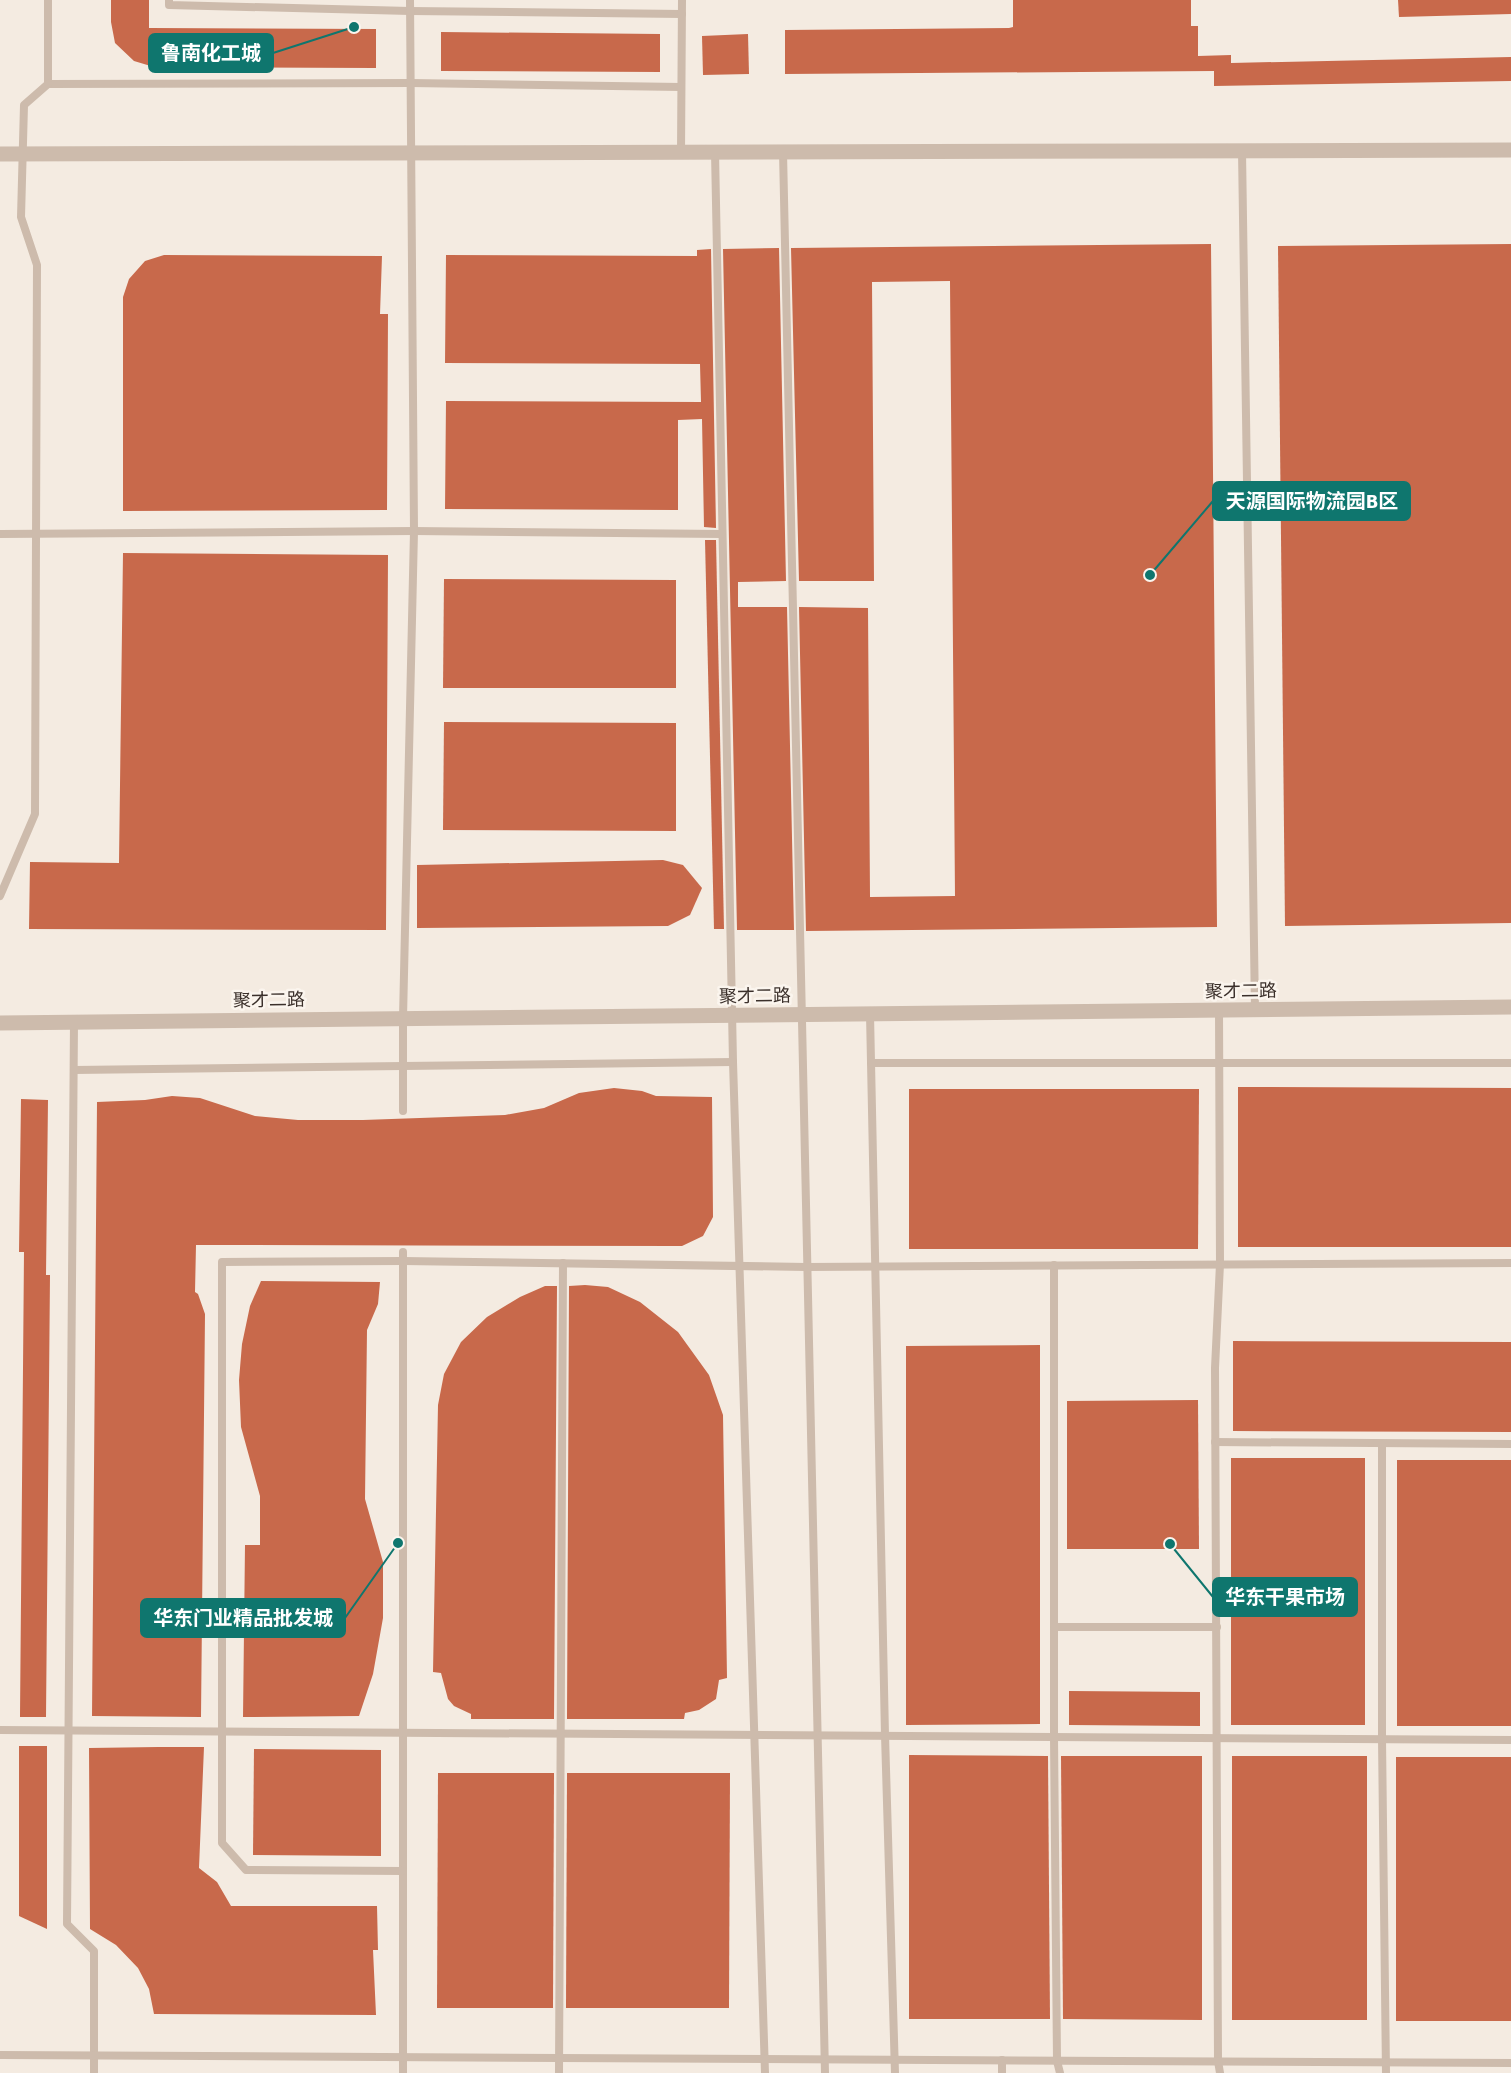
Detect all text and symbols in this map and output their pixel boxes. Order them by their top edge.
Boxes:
callout: 鲁南化工城 [149,34,273,72]
text: 鲁南化工城 [161,41,261,66]
callout: 天源国际物流园B区 [1213,482,1410,520]
text: 天源国际物流园B区 [1226,489,1398,514]
street label: 聚才二路 [1205,979,1277,1003]
street label: 聚才二路 [719,984,791,1008]
street label: 聚才二路 [233,988,305,1012]
callout: 华东干果市场 [1213,1578,1357,1616]
text: 华东干果市场 [1225,1585,1345,1610]
callout: 华东门业精品批发城 [141,1599,345,1637]
text: 华东门业精品批发城 [153,1606,333,1631]

